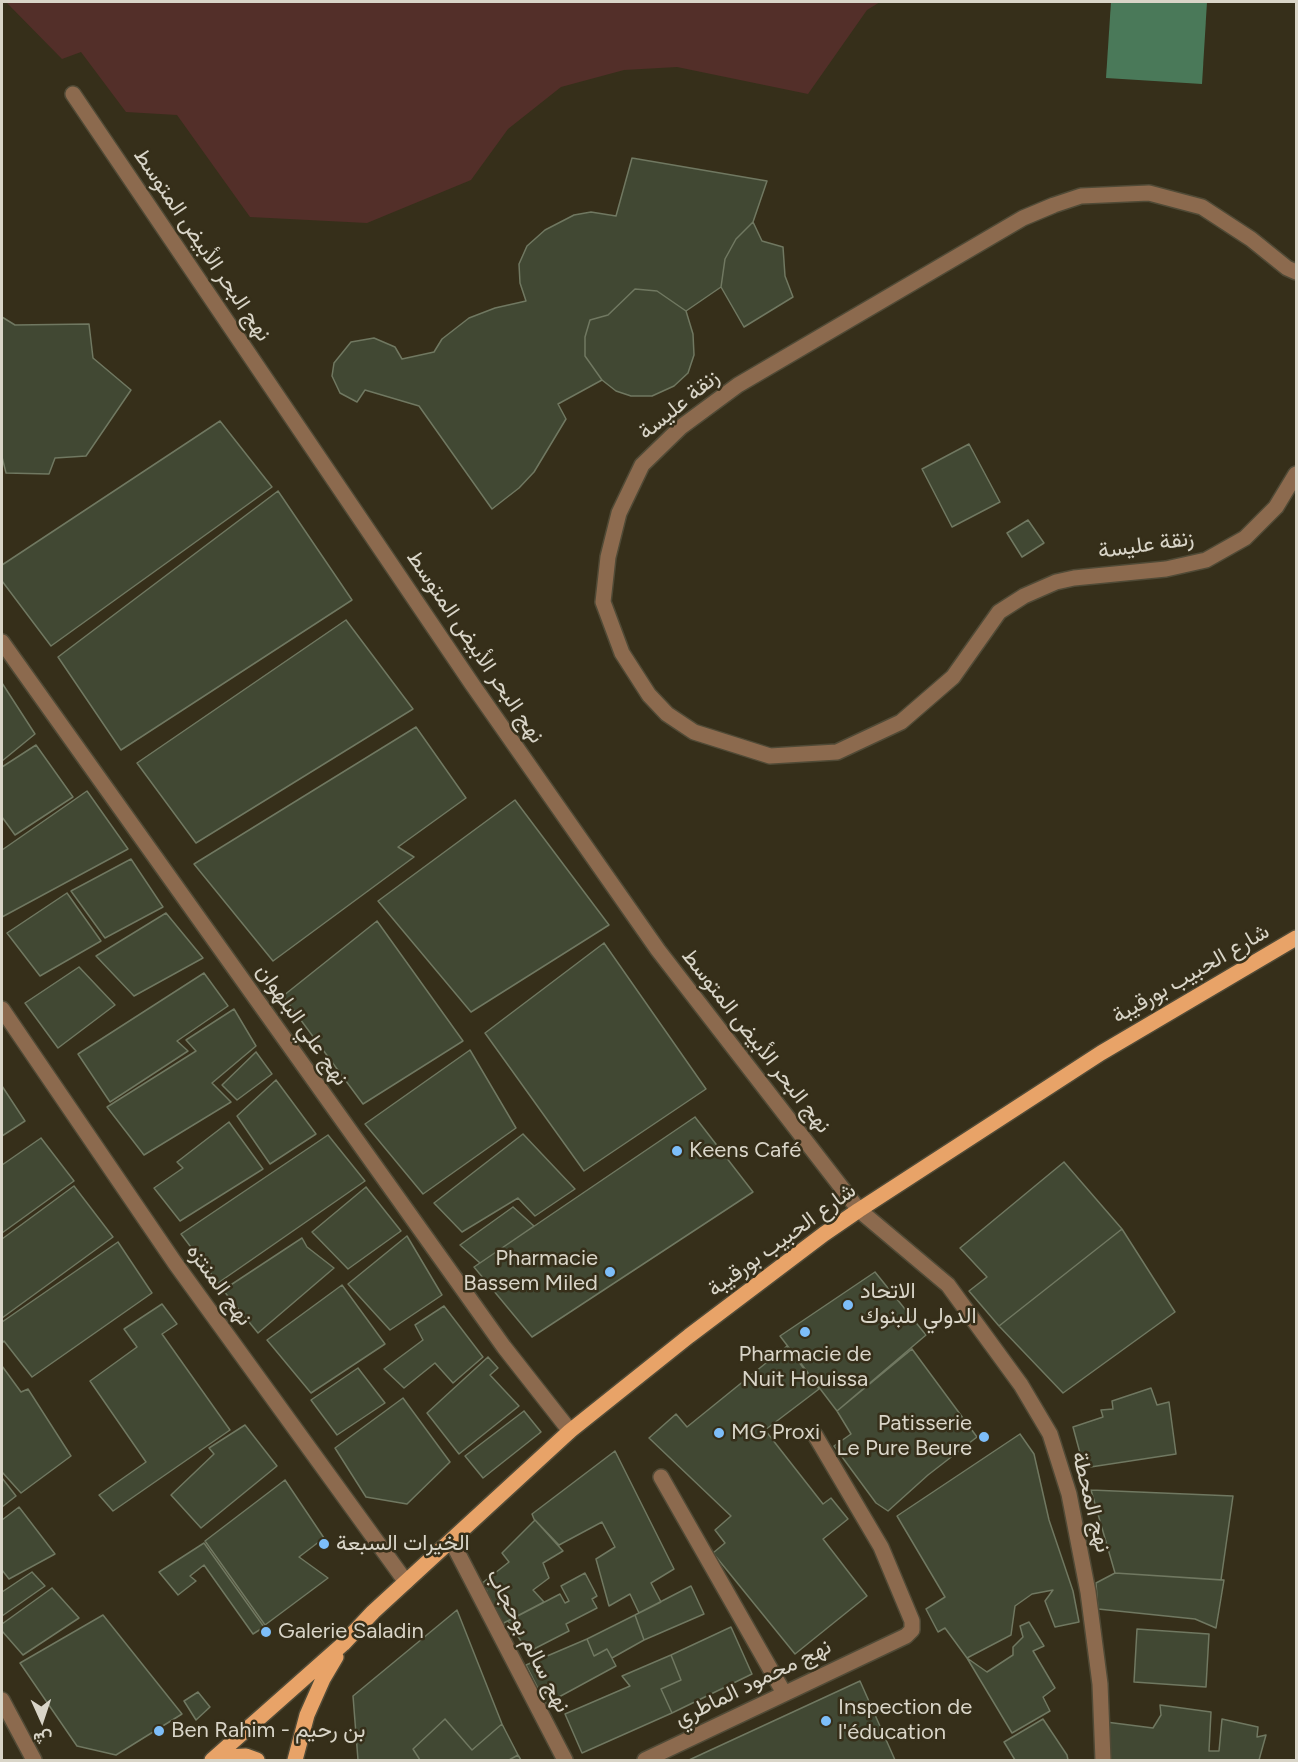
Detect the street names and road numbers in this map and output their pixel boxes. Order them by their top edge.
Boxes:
street label: نهج البحر الأبيض المتوسط [128,143,276,347]
street label: زنقة عليسة [633,364,725,446]
street label: زنقة عليسة [1096,525,1196,565]
street label: نهج البحر الأبيض المتوسط [401,545,549,749]
street label: شارع الحبيب بورقيبة [1108,918,1274,1030]
street label: نهج البحر الأبيض المتوسط [676,943,836,1139]
street label: نهج علي البلهوان [250,959,354,1091]
street label: شارع الحبيب بورقيبة [703,1177,861,1303]
street label: نهج المنتزه [180,1239,258,1331]
street label: نهج المحطة [1066,1449,1116,1555]
street label: نهج سالم بوحجاب [480,1565,576,1717]
street label: نهج محمود الماطري [670,1634,836,1732]

